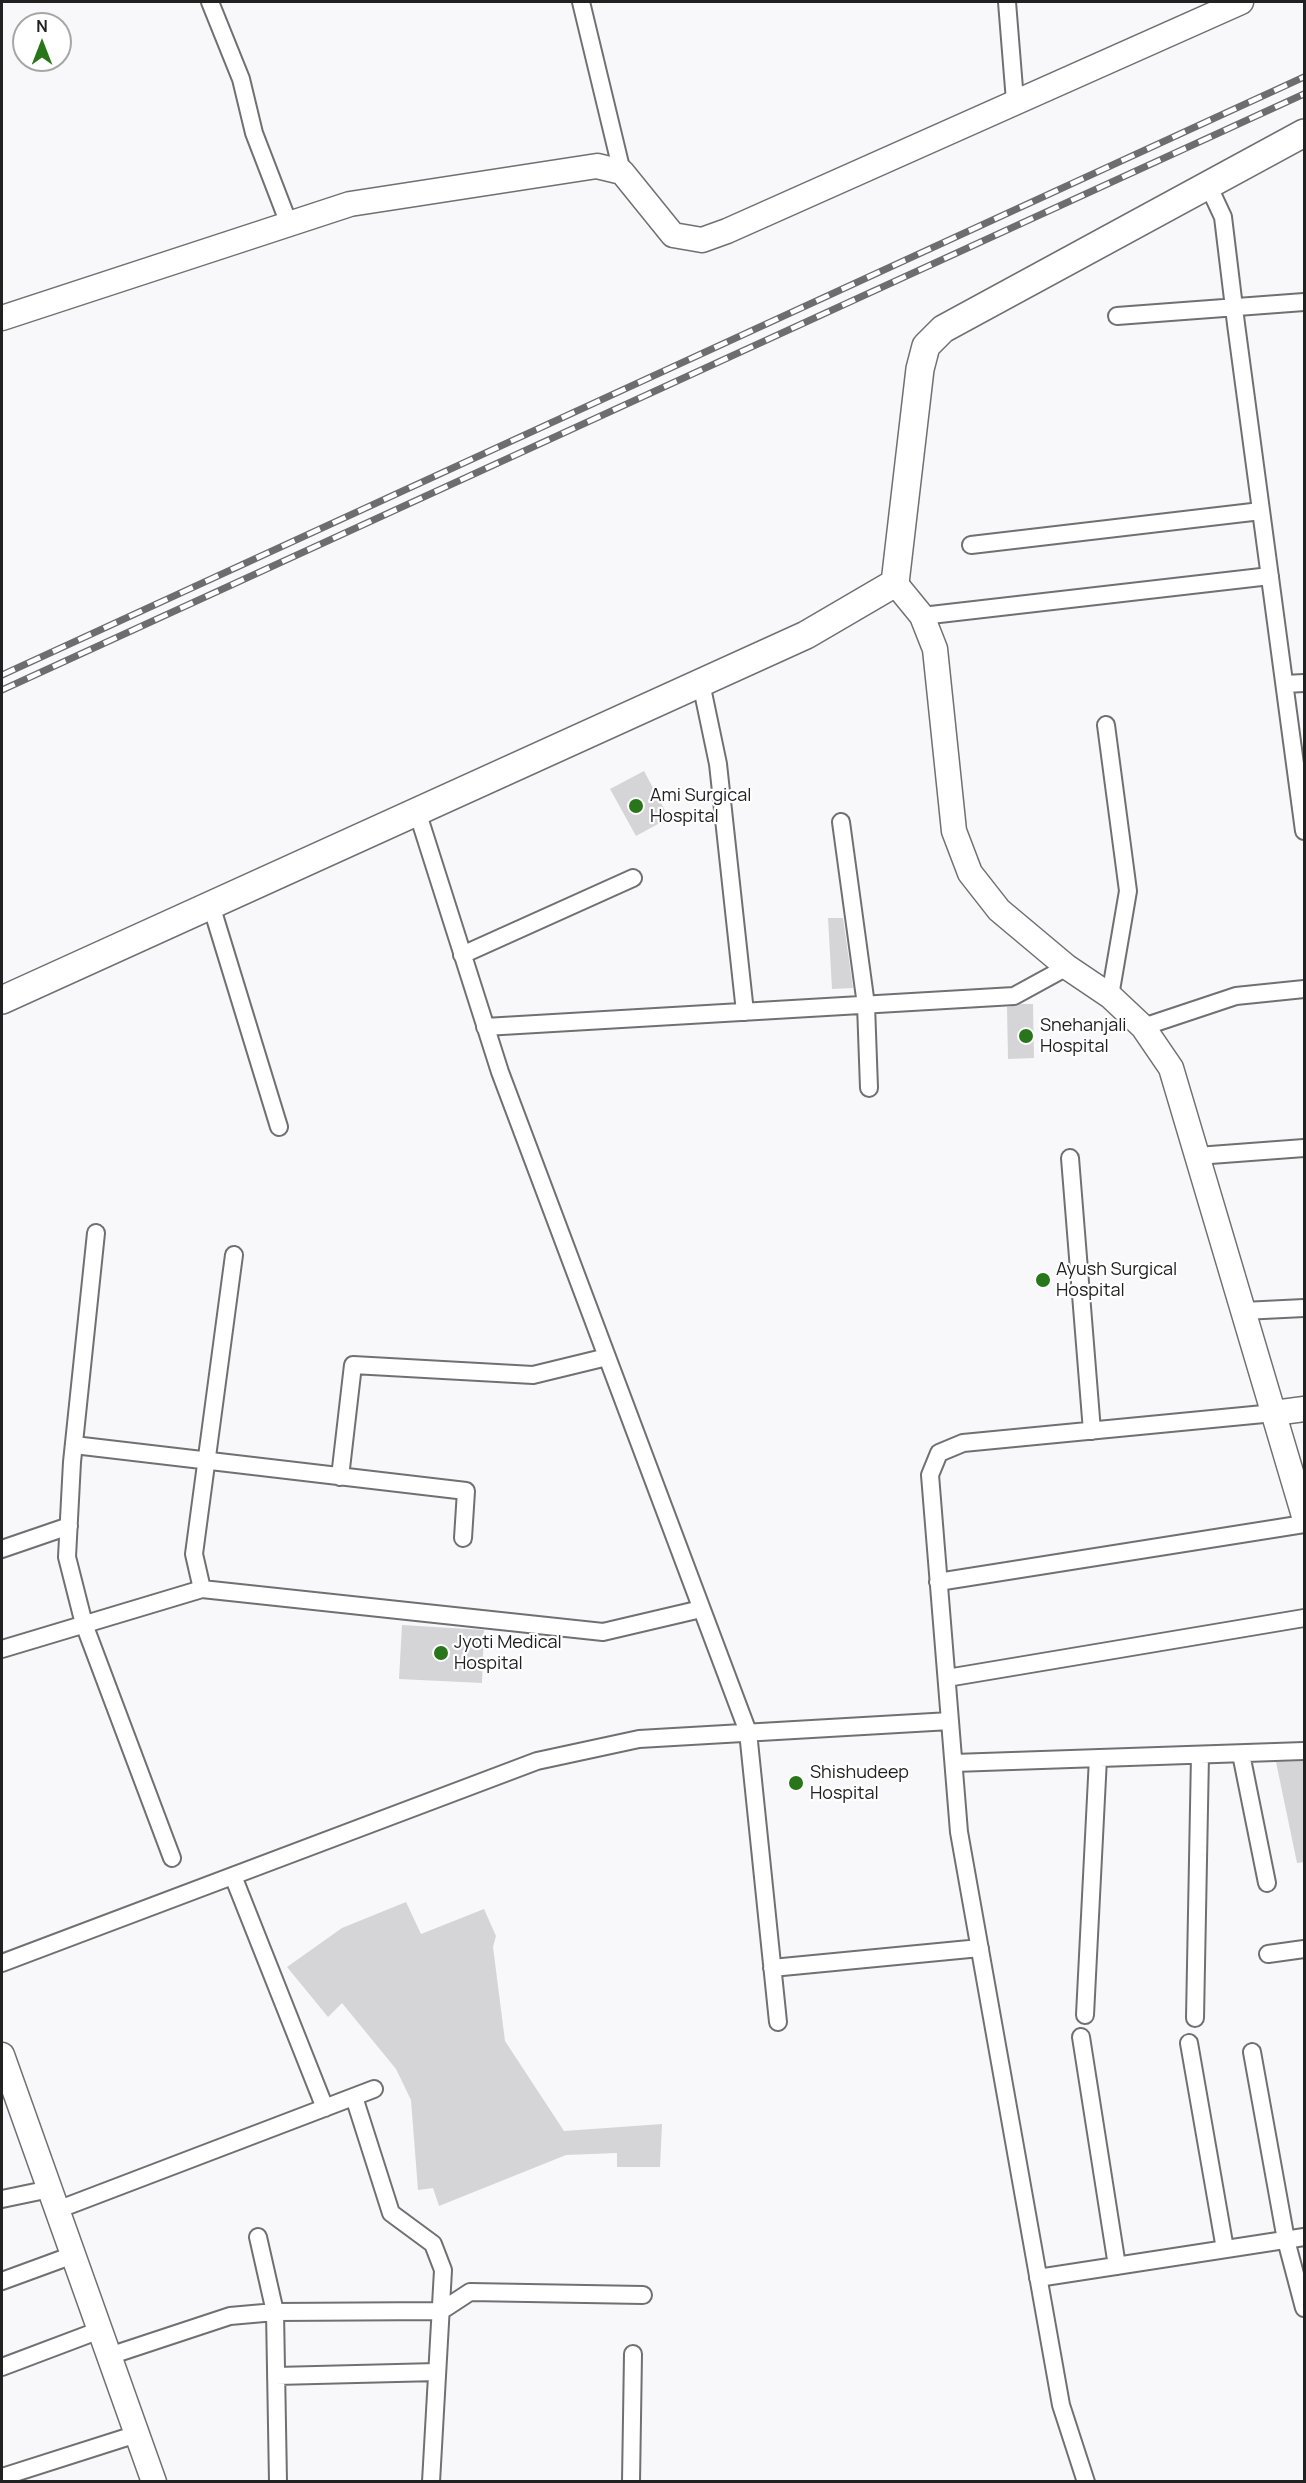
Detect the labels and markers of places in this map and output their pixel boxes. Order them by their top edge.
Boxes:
place label: Ami Surgical Hospital [650,785,751,828]
marker: Ami Surgical Hospital [627,797,645,815]
place label: Snehanjali Hospital [1040,1015,1127,1058]
marker: Snehanjali Hospital [1017,1027,1035,1045]
place label: Ayush Surgical Hospital [1056,1259,1177,1302]
marker: Ayush Surgical Hospital [1034,1271,1052,1289]
place label: Jyoti Medical Hospital [454,1632,562,1674]
marker: Jyoti Medical Hospital [432,1644,450,1662]
place label: Shishudeep Hospital [810,1762,909,1804]
marker: Shishudeep Hospital [787,1774,805,1792]

